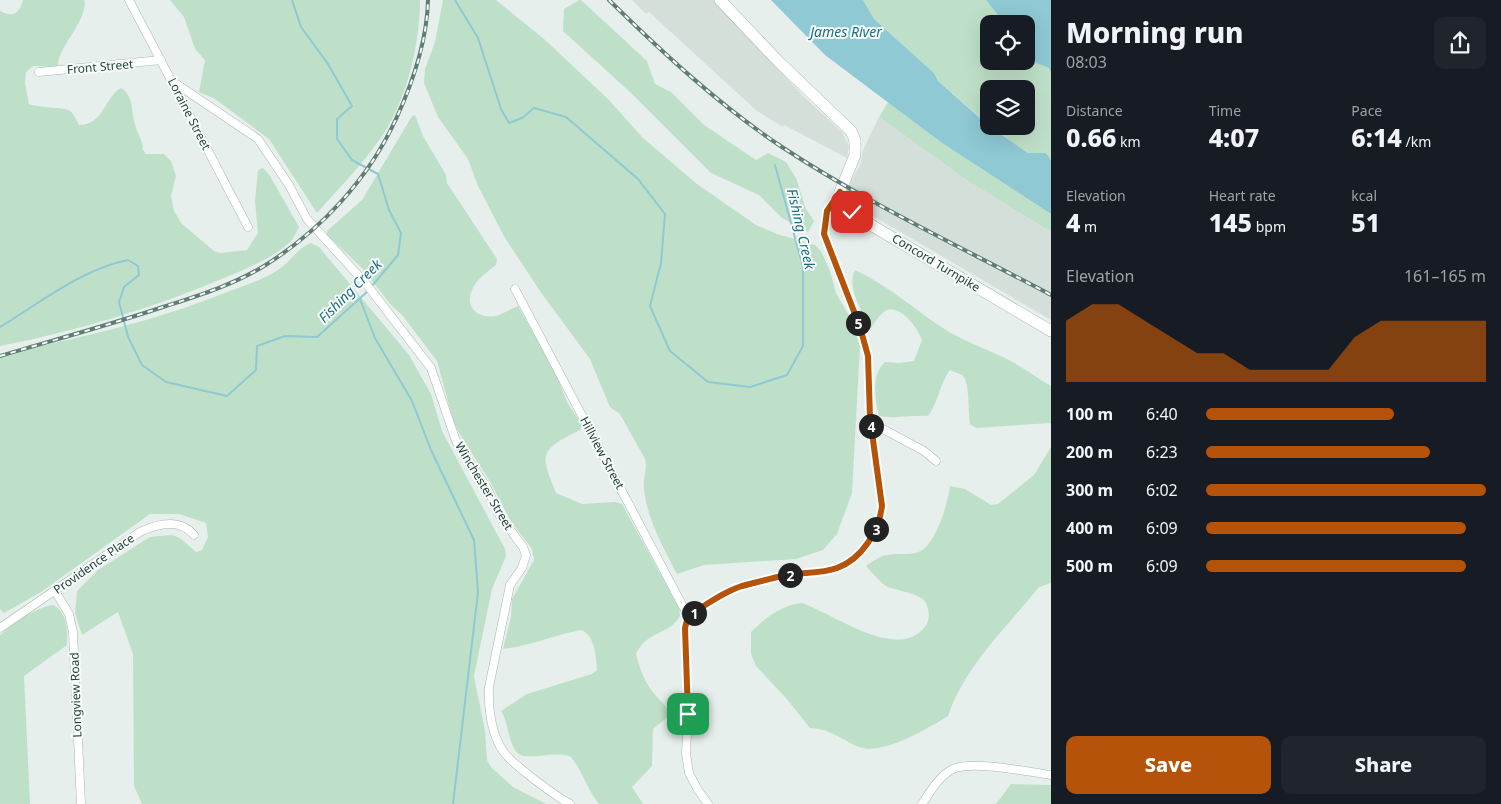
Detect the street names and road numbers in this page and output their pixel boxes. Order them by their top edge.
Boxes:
street label: Front Street [66,55,135,78]
street label: Loraine Street [164,75,215,153]
street label: Concord Turnpike [889,230,984,296]
street label: Hillview Street [576,413,629,493]
street label: Winchester Street [451,438,518,534]
street label: Providence Place [50,529,138,598]
street label: Longview Road [66,652,85,738]

